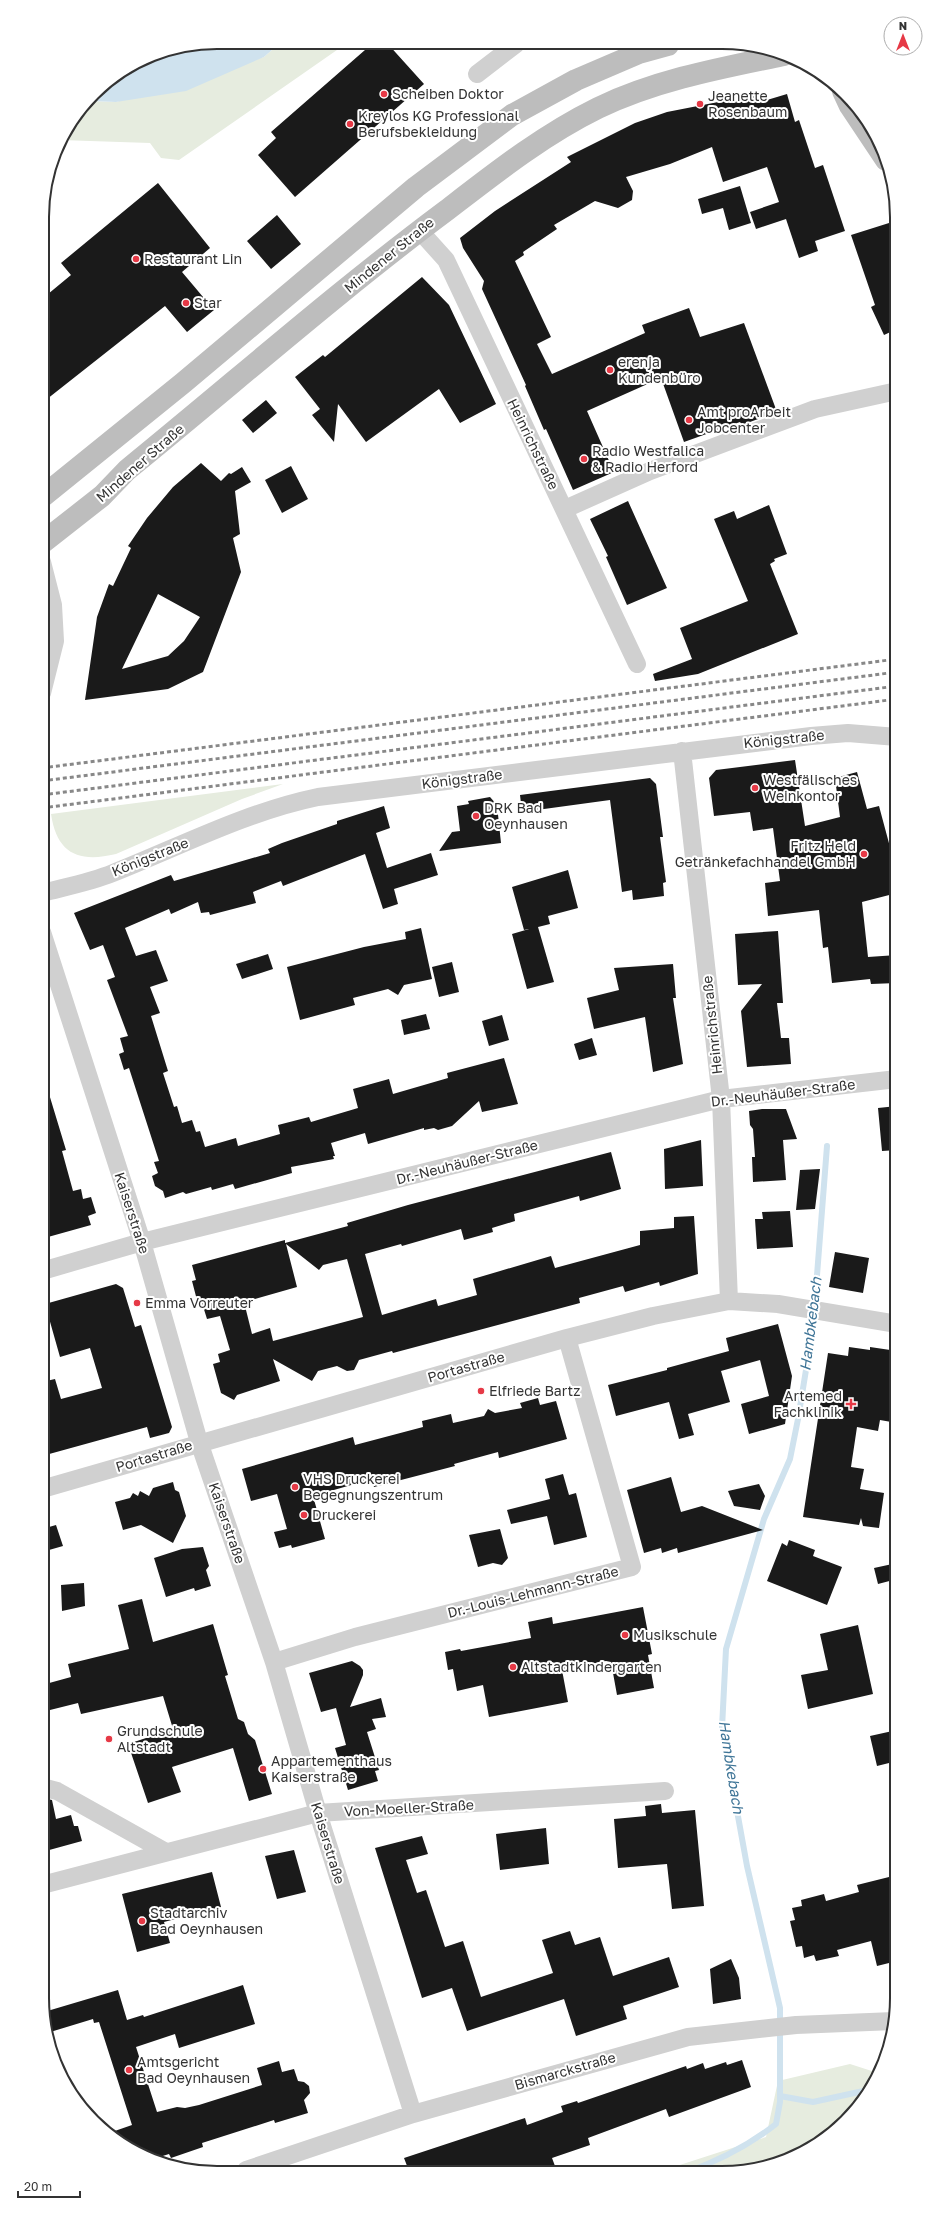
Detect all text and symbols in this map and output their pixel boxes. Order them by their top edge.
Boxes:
north arrow [883,16,923,56]
text: N [899,19,907,32]
place label: Scheiben Doktor [392,85,504,102]
place label: Jeanette Rosenbaum [708,87,787,120]
marker: Scheiben Doktor [379,89,389,99]
marker: Jeanette Rosenbaum [695,99,705,109]
place label: Kreylos KG Professional Berufsbekleidung [358,107,519,140]
marker: Kreylos KG Professional Berufsbekleidung [345,119,355,129]
street label: Mindener Straße [340,213,437,296]
place label: Restaurant Lin [144,250,242,267]
marker: Restaurant Lin [131,254,141,264]
place label: Star [194,294,222,311]
marker: Star [181,298,191,308]
place label: erenja Kundenbüro [618,353,701,386]
marker: erenja Kundenbüro [605,365,615,375]
street label: Heinrichstraße [504,396,563,492]
place label: Amt proArbeit Jobcenter [697,403,791,436]
marker: Amt proArbeit Jobcenter [684,415,694,425]
street label: Mindener Straße [92,420,187,505]
place label: Radio Westfalica & Radio Herford [592,442,704,475]
marker: Radio Westfalica & Radio Herford [579,454,589,464]
street label: Königstraße [743,726,825,751]
street label: Königstraße [421,765,503,792]
place label: Westfälisches Weinkontor [763,771,857,804]
marker: Westfälisches Weinkontor [750,783,760,793]
place label: DRK Bad Oeynhausen [484,799,568,832]
marker: DRK Bad Oeynhausen [471,811,481,821]
street label: Königstraße [109,833,191,880]
place label: Fritz Held Getränkefachhandel GmbH [675,837,856,870]
marker: Fritz Held Getränkefachhandel GmbH [859,849,869,859]
street label: Heinrichstraße [698,975,725,1075]
street label: Dr.-Neuhäußer-Straße [710,1075,856,1110]
street label: Dr.-Neuhäußer-Straße [394,1136,539,1187]
street label: Kaiserstraße [111,1170,154,1256]
water label: Hambkebach [795,1275,825,1372]
place label: Emma Vorreuter [145,1294,254,1311]
marker: Emma Vorreuter [132,1298,142,1308]
street label: Portastraße [425,1347,506,1386]
place label: Elfriede Bartz [489,1382,580,1399]
marker: Elfriede Bartz [476,1386,486,1396]
place label: Artemed Fachklinik [773,1387,842,1420]
marker: Artemed Fachklinik [845,1398,857,1410]
street label: Portastraße [114,1436,194,1475]
place label: VHS Druckerei Begegnungszentrum [303,1470,443,1503]
street label: Kaiserstraße [206,1480,249,1566]
marker: VHS Druckerei Begegnungszentrum [290,1482,300,1492]
place label: Druckerei [312,1506,376,1523]
marker: Druckerei [299,1510,309,1520]
street label: Dr.-Louis-Lehmann-Straße [446,1562,620,1621]
place label: Musikschule [633,1626,717,1643]
marker: Musikschule [620,1630,630,1640]
place label: Altstadtkindergarten [521,1658,662,1675]
marker: Altstadtkindergarten [508,1662,518,1672]
water label: Hambkebach [716,1719,748,1816]
place label: Grundschule Altstadt [117,1722,203,1755]
marker: Grundschule Altstadt [104,1734,114,1744]
place label: Appartementhaus Kaiserstraße [271,1752,392,1785]
marker: Appartementhaus Kaiserstraße [258,1764,268,1774]
street label: Von-Moeller-Straße [344,1796,474,1819]
street label: Kaiserstraße [308,1800,349,1886]
place label: Stadtarchiv Bad Oeynhausen [150,1904,263,1937]
marker: Stadtarchiv Bad Oeynhausen [137,1916,147,1926]
street label: Bismarckstraße [512,2048,617,2093]
place label: Amtsgericht Bad Oeynhausen [137,2053,250,2086]
marker: Amtsgericht Bad Oeynhausen [124,2065,134,2075]
scale bar [18,2173,80,2199]
text: 20 m [24,2179,52,2194]

